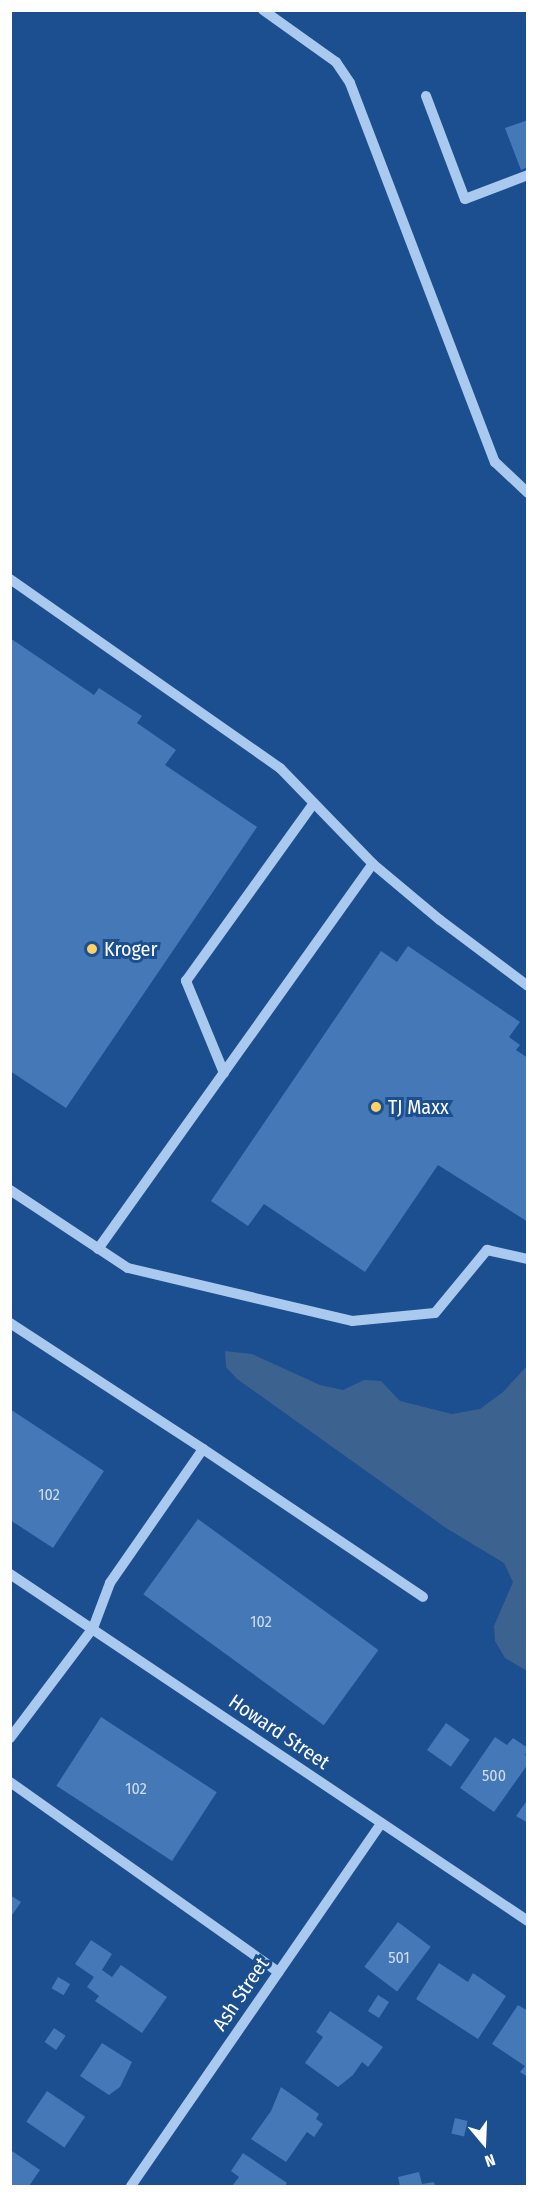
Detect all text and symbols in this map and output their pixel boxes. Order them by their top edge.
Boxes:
place label: Kroger [104,937,157,961]
marker: Kroger [85,942,99,956]
place label: TJ Maxx [388,1095,449,1119]
marker: TJ Maxx [369,1100,383,1114]
house number: 102 [38,1485,60,1505]
house number: 102 [250,1612,272,1632]
street label: Howard Street [224,1690,334,1774]
house number: 500 [482,1766,506,1786]
house number: 102 [125,1779,147,1799]
house number: 501 [388,1948,410,1968]
street label: Ash Street [208,1953,274,2035]
north arrow [454,2113,514,2173]
text: N [482,2150,498,2171]

